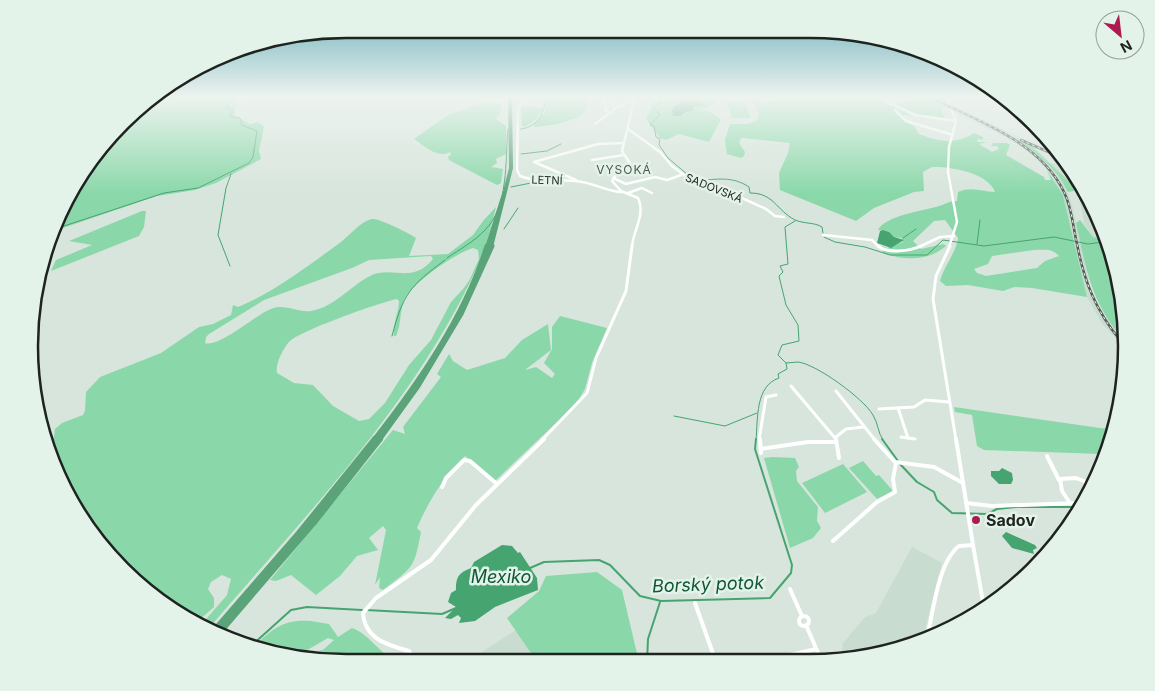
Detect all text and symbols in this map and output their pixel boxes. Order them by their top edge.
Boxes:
north arrow [1095,10,1145,60]
text: N [1118,37,1135,57]
district label: VYSOKÁ [596,162,652,177]
street label: SADOVSKÁ [683,170,745,206]
street label: LETNÍ [531,172,563,188]
place label: Sadov [986,510,1035,530]
marker: Sadov [970,514,982,526]
water label: Mexiko [471,566,531,587]
water label: Borský potok [652,572,766,596]

